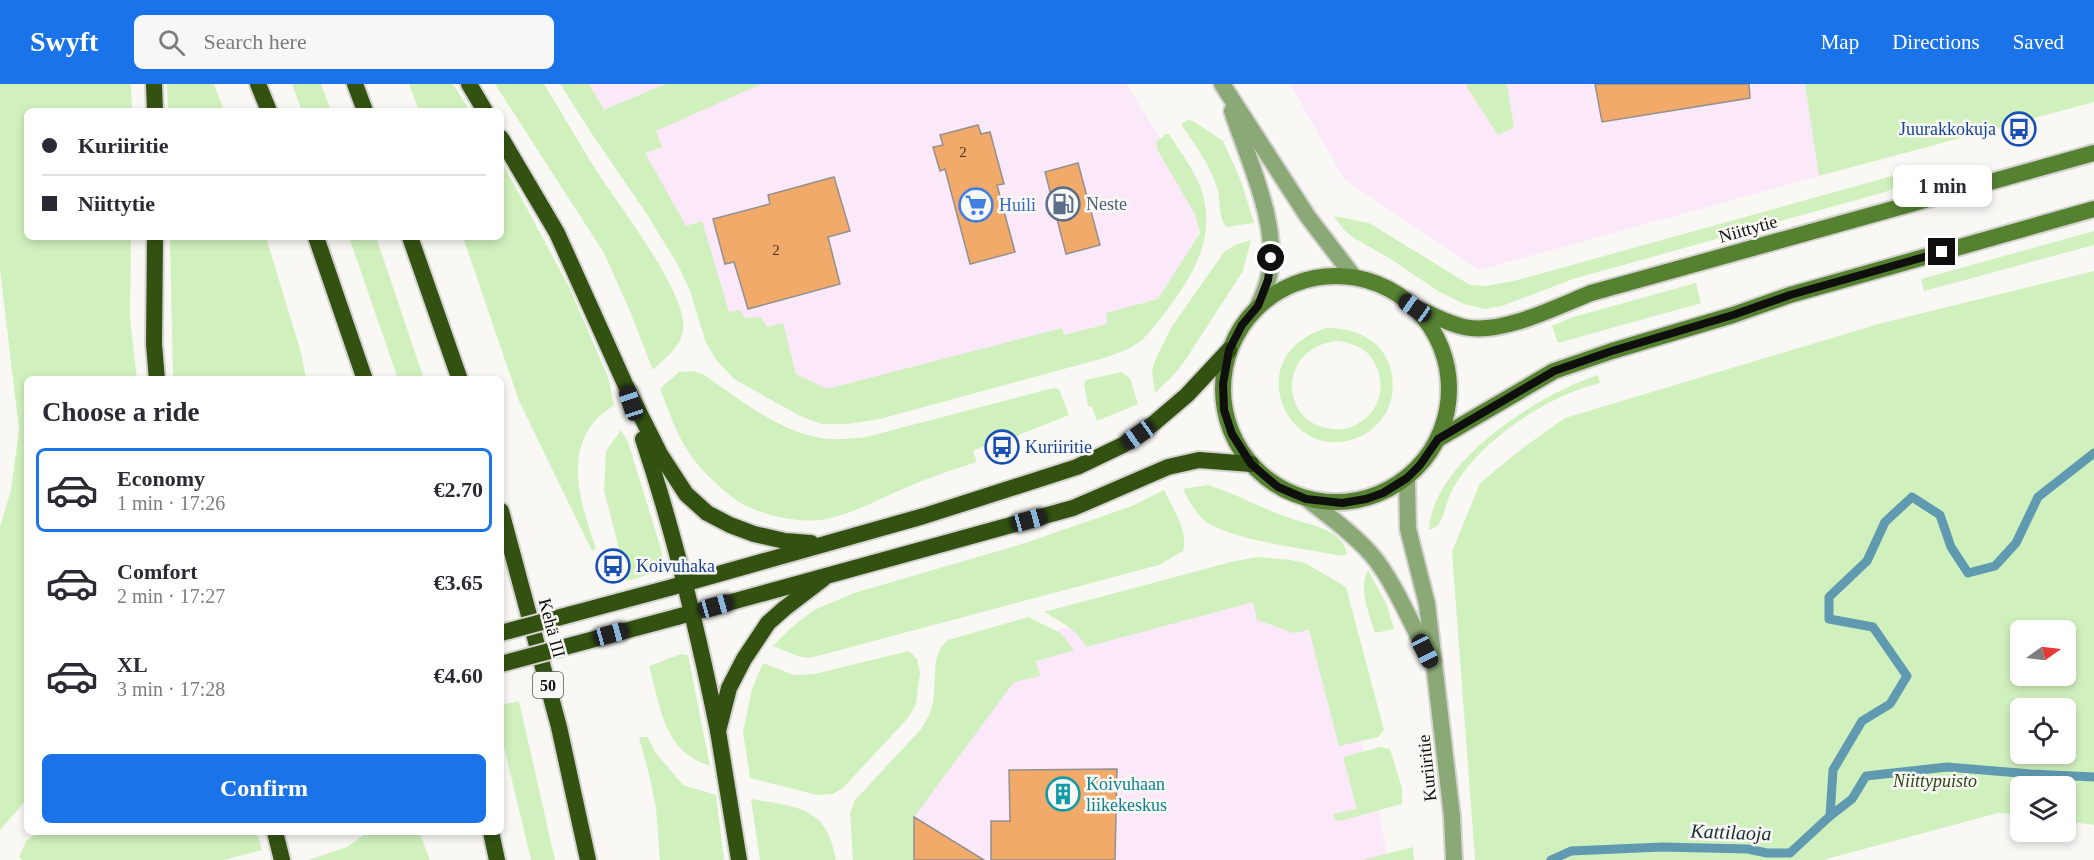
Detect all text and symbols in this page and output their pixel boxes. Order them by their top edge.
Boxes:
search box [134,15,554,69]
text: Swyft [30,26,98,57]
icon: search [155,26,188,59]
text: Search here [203,29,307,54]
text: Map [1821,30,1859,54]
text: Directions [1892,30,1980,54]
text: Saved [2013,30,2064,54]
bus stop icon: Juurakkokuja [2001,111,2037,147]
place label: Juurakkokuja [1899,119,1996,139]
text: Kuriiritie [78,133,168,158]
house number: 2 [959,144,967,160]
callout: 1 min [1892,165,1992,207]
text: 1 min [1918,175,1967,197]
fuel station icon: Neste [1045,186,1081,222]
supermarket icon: Huili [958,187,994,223]
text: Niittytie [78,191,155,216]
place label: Neste [1086,194,1127,214]
place label: Huili [999,195,1036,215]
street label: Niittytie [1716,211,1780,247]
route end [1928,238,1955,265]
house number: 2 [772,242,780,258]
route start [1257,244,1284,271]
car [1395,290,1435,326]
car [617,383,645,423]
text: Choose a ride [42,397,200,427]
car [1118,417,1158,453]
bus stop icon: Kuriiritie [984,429,1020,465]
place label: Kuriiritie [1025,437,1092,457]
icon: car [45,463,99,517]
text: Economy [117,466,205,491]
text: €2.70 [434,477,483,502]
text: 1 min · 17:26 [117,492,225,514]
car [1009,507,1049,533]
bus stop icon: Koivuhaka [595,548,631,584]
icon: car [45,556,99,610]
place label: Koivuhaka [636,556,715,576]
text: Comfort [117,559,198,584]
text: €3.65 [434,570,483,595]
text: 2 min · 17:27 [117,585,225,607]
car [696,592,736,620]
street label: Kehä III [535,596,569,660]
north arrow [2010,620,2076,686]
map controls [2010,620,2076,842]
car [591,621,631,647]
car [1409,631,1441,671]
icon: car [45,649,99,703]
text: XL [117,652,148,677]
text: €4.60 [434,663,483,688]
road number: 50 [533,672,563,698]
text: 3 min · 17:28 [117,678,225,700]
button: locate [2010,698,2076,764]
street label: Kuriiritie [1414,734,1440,802]
button: Confirm [42,754,486,823]
park label: Niittypuisto [1892,771,1977,791]
place label: Koivuhaan liikekeskus [1086,774,1167,815]
building icon: Koivuhaan liikekeskus [1045,776,1081,812]
button: layers [2010,776,2076,842]
water label: Kattilaoja [1689,820,1772,845]

